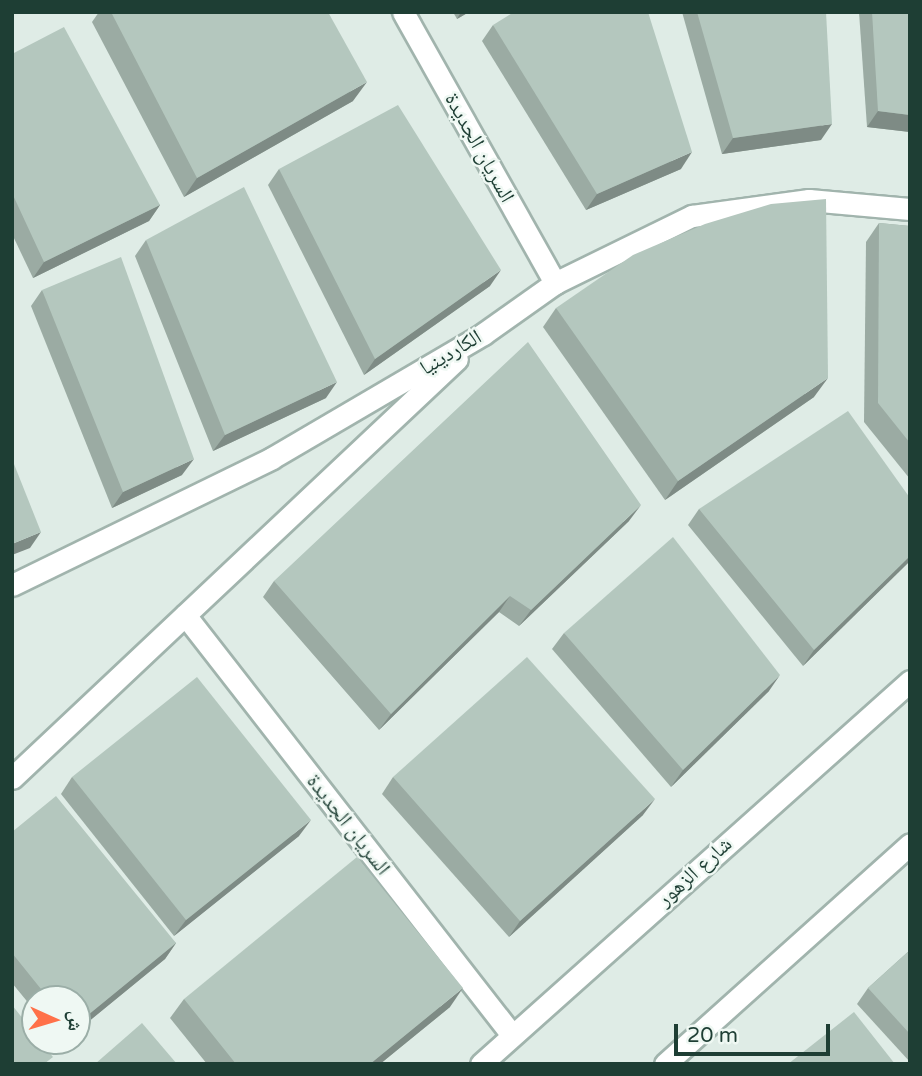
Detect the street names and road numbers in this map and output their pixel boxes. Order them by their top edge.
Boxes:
street label: السريان الجديدة [439,89,519,207]
street label: الكاردينيا [416,325,486,381]
street label: السريان الجديدة [301,769,395,881]
street label: شارع الزهور [652,832,738,912]

